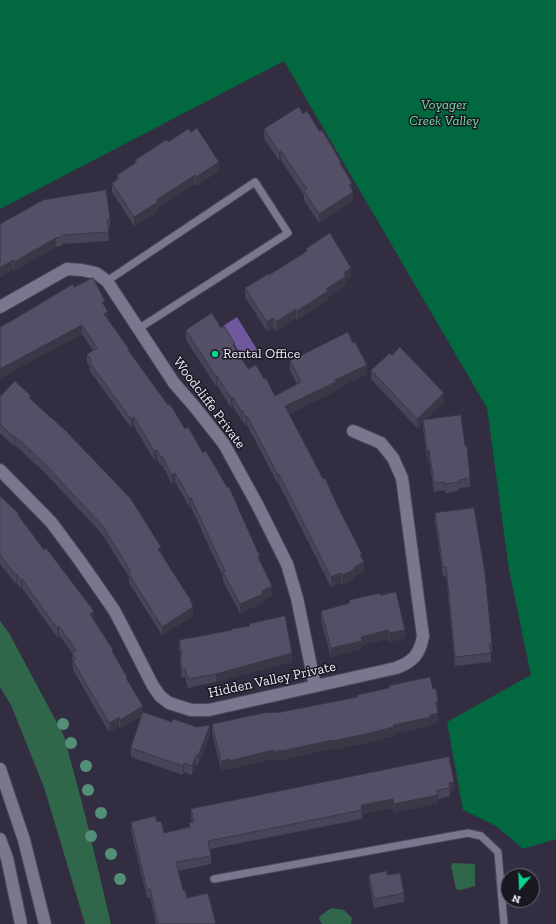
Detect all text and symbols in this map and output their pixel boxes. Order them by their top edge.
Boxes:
park label: Voyager Creek Valley [409,97,479,130]
place label: Rental Office [223,346,300,362]
marker: Rental Office [210,349,220,359]
street label: Woodcliffe Private [169,354,249,452]
street label: Hidden Valley Private [207,658,337,702]
north arrow [500,868,540,908]
text: N [510,891,522,906]

